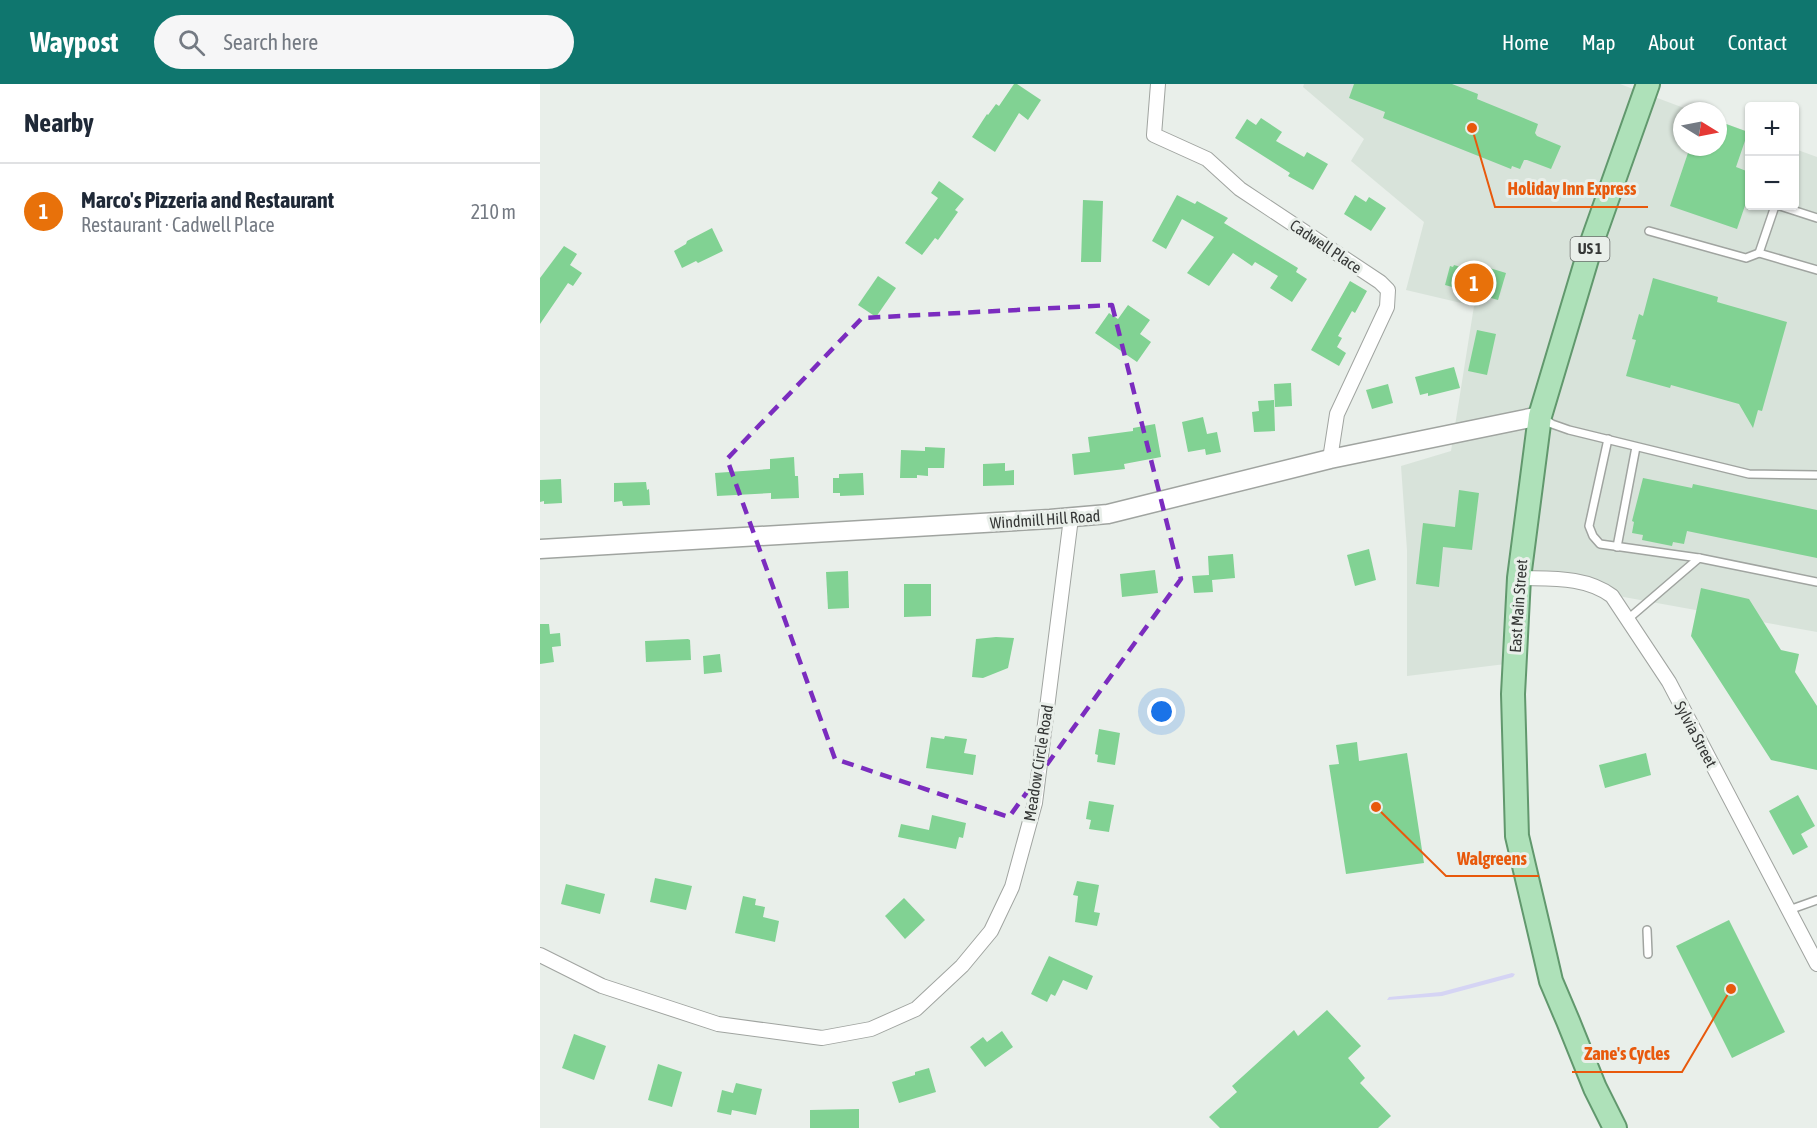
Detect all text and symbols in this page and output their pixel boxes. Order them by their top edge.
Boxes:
search box [154,15,574,69]
text: Waypost [30,26,118,58]
icon: search [175,26,208,59]
text: Search here [223,29,318,55]
text: Home [1502,30,1549,54]
text: Map [1582,30,1616,54]
text: About [1649,30,1695,54]
text: Contact [1728,30,1787,54]
north arrow [1673,102,1727,156]
map controls [1745,102,1799,210]
button: + [1745,102,1799,156]
text: Nearby [24,108,94,138]
button: − [1745,156,1799,210]
callout: Holiday Inn Express [1495,171,1648,207]
text: Holiday Inn Express [1508,178,1637,199]
text: Marco's Pizzeria and Restaurant [81,187,334,213]
text: 1 [39,200,48,223]
text: 210 m [471,200,516,223]
text: Restaurant · Cadwell Place [81,213,275,236]
street label: Cadwell Place [1287,216,1365,276]
road number: US 1 [1570,237,1610,261]
pin: 1 [1454,260,1494,306]
street label: Windmill Hill Road [989,506,1101,532]
street label: East Main Street [1506,558,1530,653]
your location [1147,697,1176,726]
street label: Sylvia Street [1670,698,1721,771]
street label: Meadow Circle Road [1020,703,1056,823]
callout: Walgreens [1446,840,1539,876]
text: Walgreens [1456,848,1528,869]
callout: Zane's Cycles [1572,1036,1682,1072]
text: Zane's Cycles [1584,1043,1671,1064]

